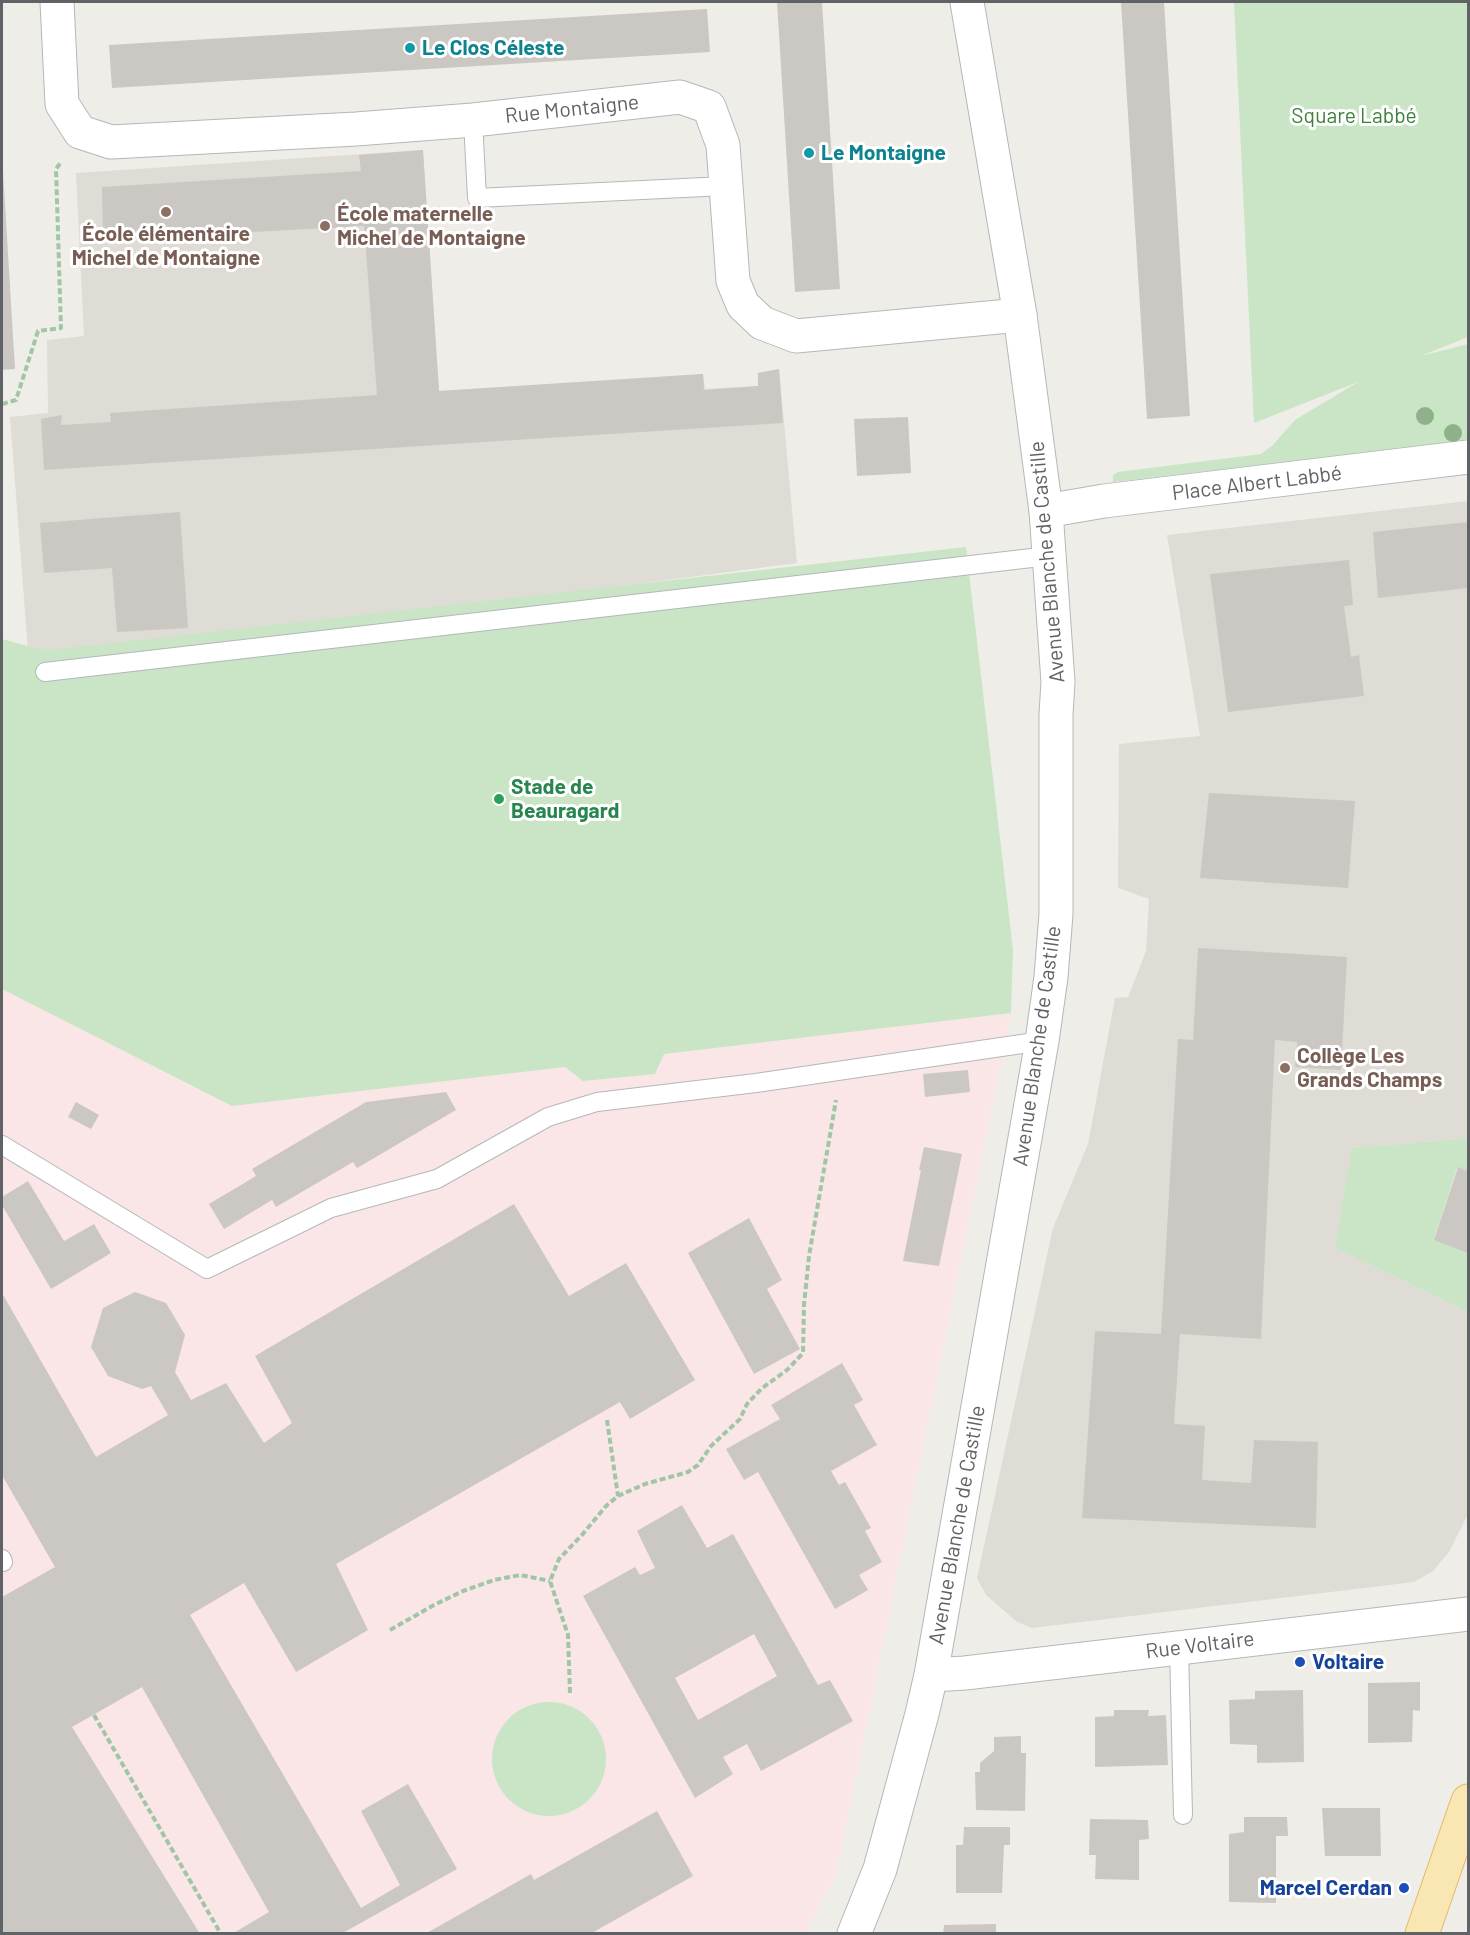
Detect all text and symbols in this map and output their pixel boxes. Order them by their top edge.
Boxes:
place label: Le Clos Céleste [422,35,564,61]
marker: Le Clos Céleste [403,41,417,55]
street label: Rue Montaigne [504,89,640,129]
park label: Square Labbé [1291,103,1417,129]
place label: Le Montaigne [821,140,946,166]
marker: Le Montaigne [802,146,816,160]
place label: École maternelle Michel de Montaigne [337,201,526,251]
marker: École élémentaire Michel de Montaigne [159,205,173,219]
marker: École maternelle Michel de Montaigne [318,219,332,233]
place label: École élémentaire Michel de Montaigne [72,221,260,271]
street label: Avenue Blanche de Castille [1024,440,1070,684]
street label: Place Albert Labbé [1171,460,1343,506]
place label: Stade de Beauragard [511,774,619,824]
marker: Stade de Beauragard [492,792,506,806]
street label: Avenue Blanche de Castille [1008,924,1066,1168]
place label: Collège Les Grands Champs [1297,1043,1442,1093]
marker: Collège Les Grands Champs [1278,1061,1292,1075]
street label: Avenue Blanche de Castille [924,1403,990,1647]
street label: Rue Voltaire [1144,1626,1256,1664]
place label: Voltaire [1312,1649,1384,1675]
marker: Voltaire [1293,1655,1307,1669]
place label: Marcel Cerdan [1260,1875,1392,1901]
marker: Marcel Cerdan [1397,1881,1411,1895]

